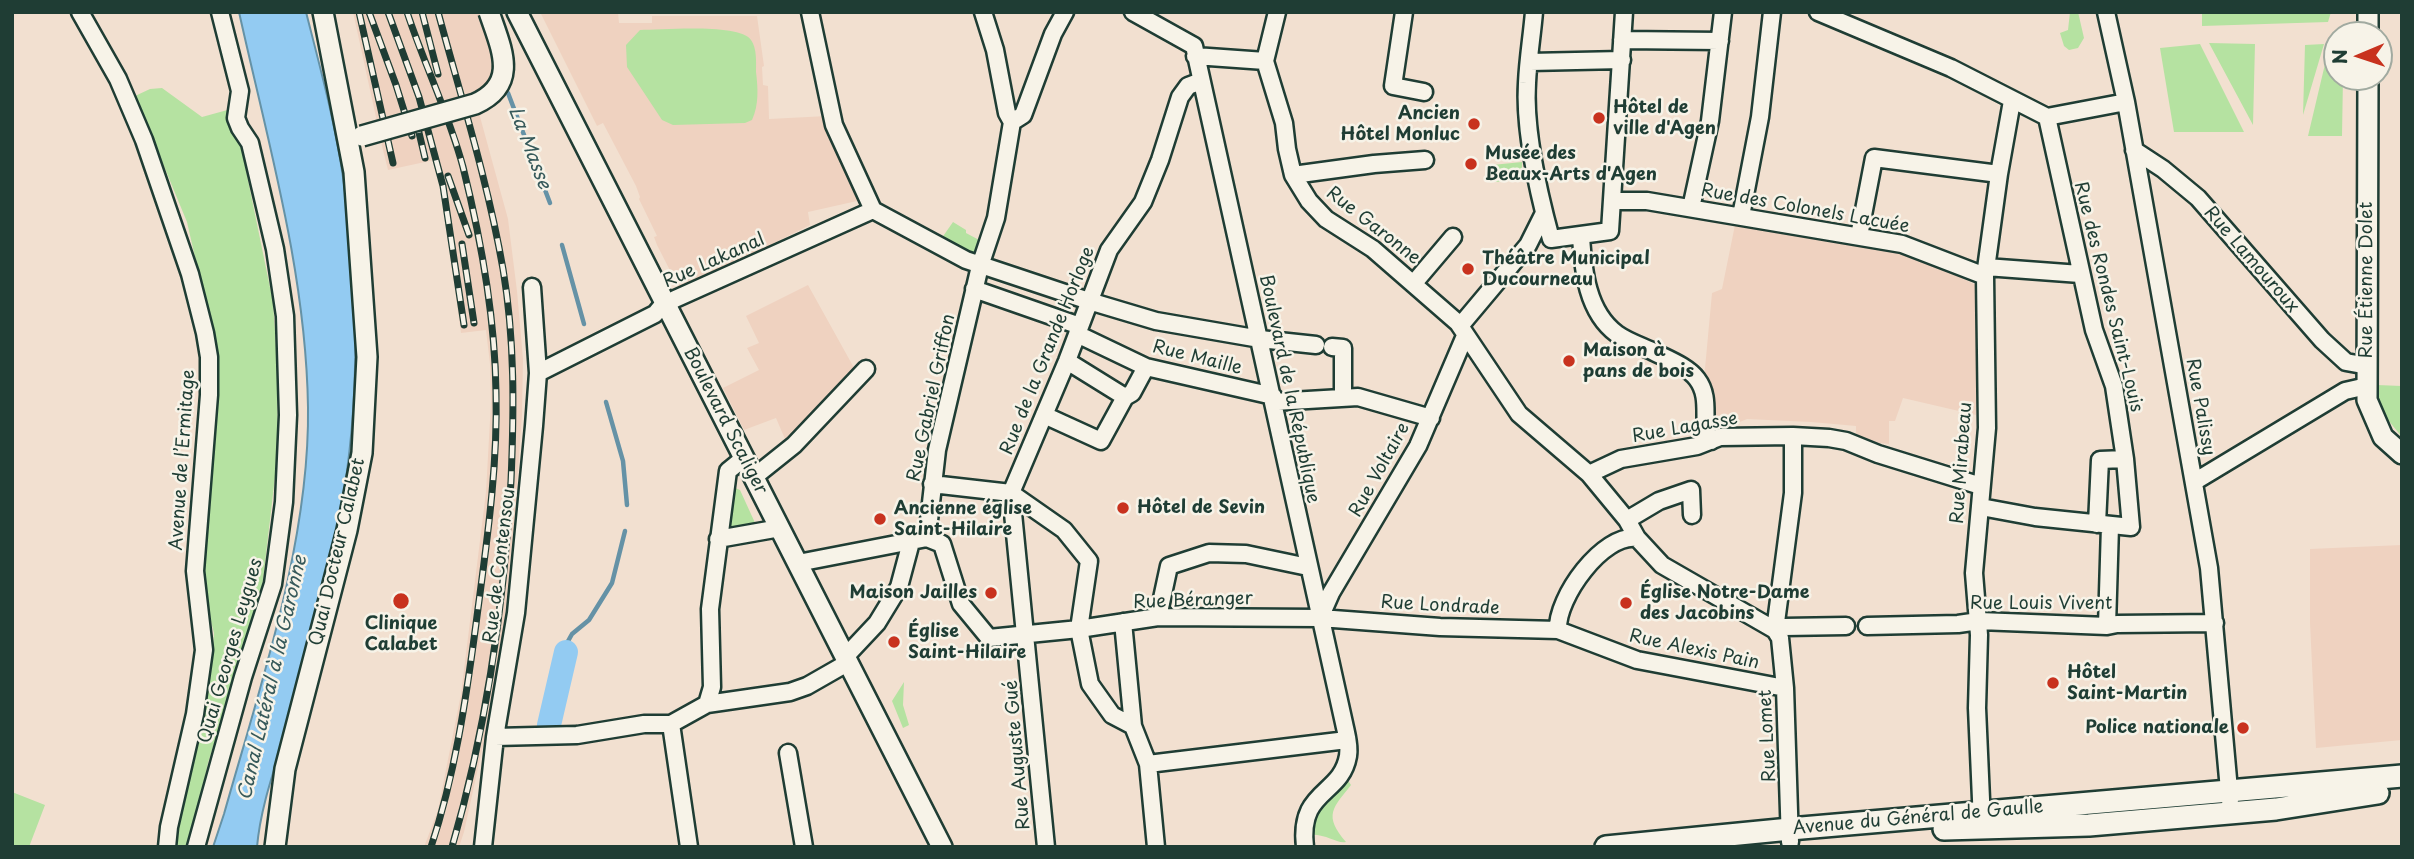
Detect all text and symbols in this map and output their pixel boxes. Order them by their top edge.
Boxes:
north arrow [2323,21,2393,91]
text: N [2325,49,2353,65]
place label: Hôtel de ville d'Agen [1613,97,1716,140]
place label: Ancien Hôtel Monluc [1341,103,1460,146]
water label: La Masse [503,104,555,192]
marker: Hôtel de ville d'Agen [1591,110,1607,126]
marker: Ancien Hôtel Monluc [1466,116,1482,132]
place label: Musée des Beaux-Arts d'Agen [1485,143,1657,186]
marker: Musée des Beaux-Arts d'Agen [1463,156,1479,172]
street label: Rue des Colonels Lacuée [1699,180,1911,238]
street label: Rue des Rondes Saint-Louis [2069,180,2147,414]
street label: Rue Garonne [1322,183,1424,269]
street label: Rue Lamouroux [2199,202,2303,318]
street label: Rue Étienne Dolet [2356,202,2378,358]
street label: Rue Lakanal [660,229,768,293]
street label: Rue de la Grande Horloge [996,244,1100,458]
place label: Théâtre Municipal Ducourneau [1482,248,1650,290]
marker: Théâtre Municipal Ducourneau [1460,261,1476,277]
street label: Boulevard de la République [1254,273,1324,505]
street label: Rue Gabriel Griffon [904,312,960,484]
street label: Rue Maille [1150,336,1244,380]
place label: Maison à pans de bois [1583,340,1694,382]
street label: Boulevard Scaliger [679,344,771,498]
marker: Maison à pans de bois [1561,353,1577,369]
street label: Rue Palissy [2181,357,2219,457]
street label: Avenue de l’Ermitage [166,369,200,551]
street label: Rue Mirabeau [1947,401,1977,525]
street label: Rue Lagasse [1631,408,1739,448]
street label: Rue Voltaire [1345,419,1415,521]
street label: Quai Docteur Calabet [306,456,370,648]
street label: Rue de Contensou [480,487,520,645]
place label: Hôtel de Sevin [1137,497,1265,519]
place label: Ancienne église Saint-Hilaire [894,498,1032,540]
marker: Hôtel de Sevin [1115,500,1131,516]
marker: Ancienne église Saint-Hilaire [872,511,888,527]
water label: Canal Latéral à la Garonne [234,553,312,803]
street label: Quai Georges Leygues [194,556,268,746]
place label: Maison Jailles [850,582,977,604]
place label: Église Notre-Dame des Jacobins [1640,582,1809,624]
marker: Maison Jailles [983,585,999,601]
street label: Rue Béranger [1133,588,1253,614]
marker: Clinique Calabet [391,591,411,611]
street label: Rue Londrade [1380,592,1500,620]
street label: Rue Louis Vivent [1970,593,2112,615]
marker: Église Notre-Dame des Jacobins [1618,595,1634,611]
place label: Clinique Calabet [364,613,438,656]
place label: Église Saint-Hilaire [908,621,1026,664]
street label: Rue Alexis Pain [1627,626,1761,674]
marker: Église Saint-Hilaire [886,634,902,650]
place label: Hôtel Saint-Martin [2067,662,2187,704]
marker: Hôtel Saint-Martin [2045,675,2061,691]
street label: Rue Auguste Gué [1001,679,1035,831]
street label: Rue Lomet [1755,689,1781,783]
place label: Police nationale [2085,717,2229,739]
marker: Police nationale [2235,720,2251,736]
street label: Avenue du Général de Gaulle [1792,796,2044,840]

